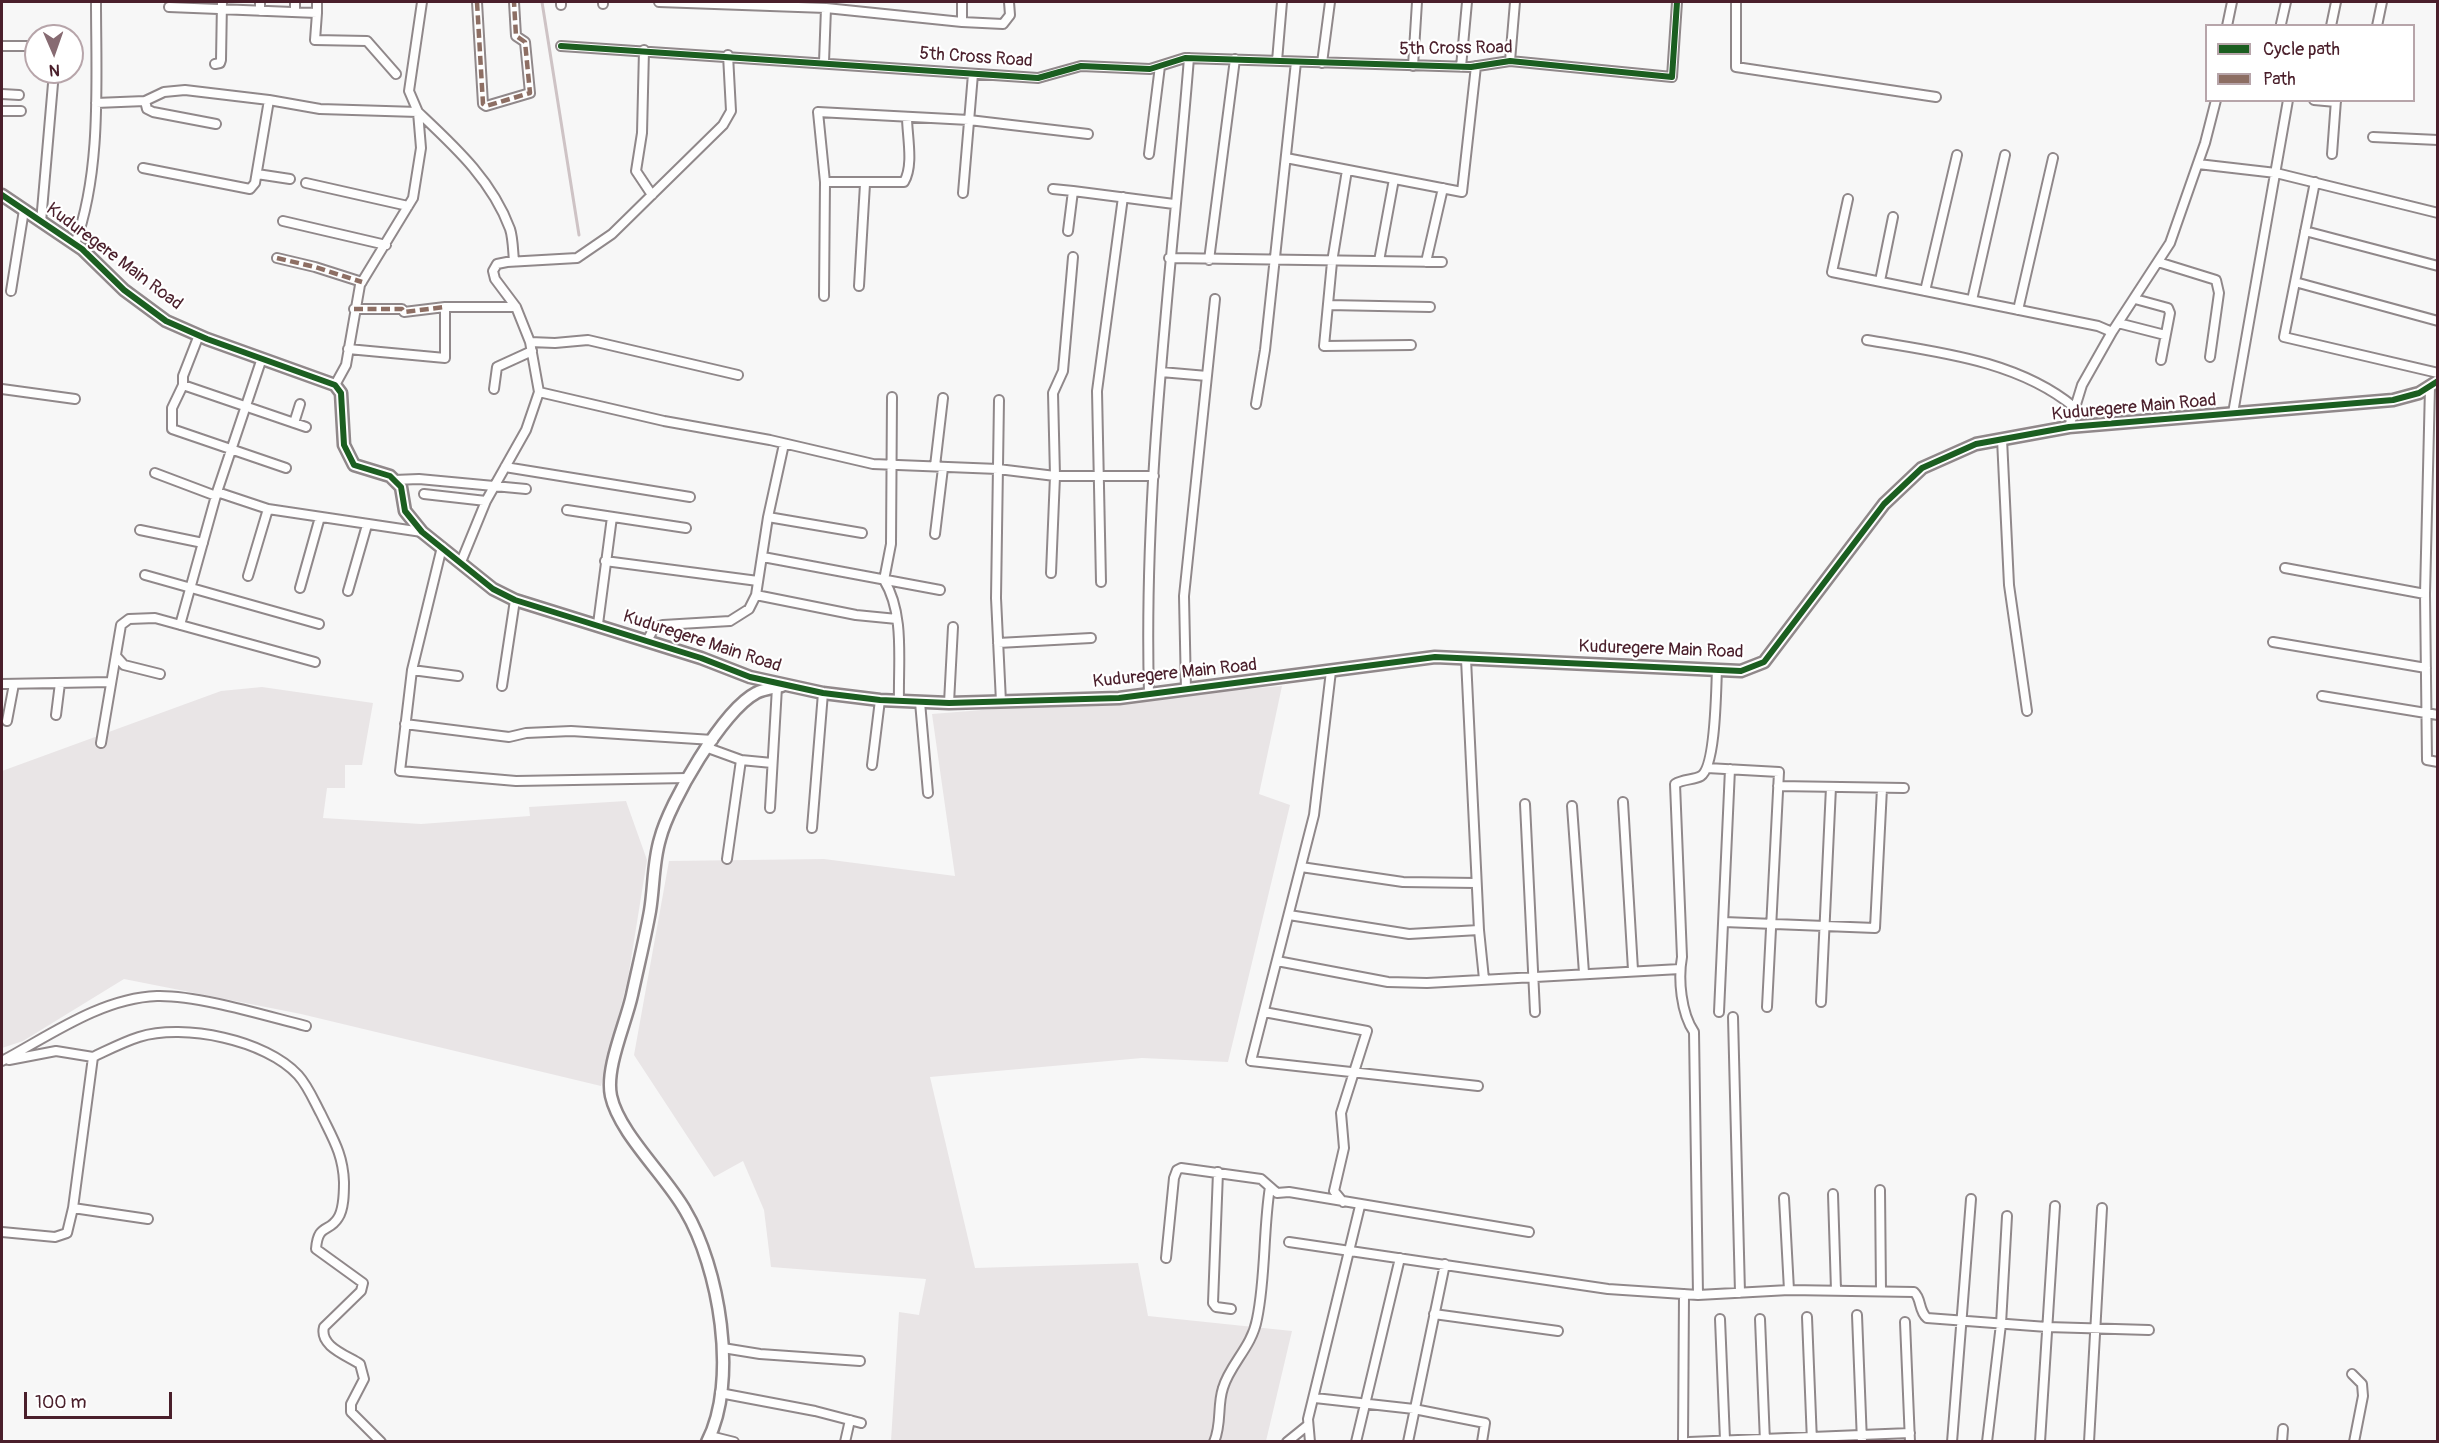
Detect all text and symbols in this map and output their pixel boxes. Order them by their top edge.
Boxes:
north arrow [24,24,84,84]
legend [2205,24,2415,102]
street label: 5th Cross Road [1399,37,1513,61]
text: Cycle path [2263,38,2340,61]
street label: 5th Cross Road [919,43,1033,73]
text: N [49,60,60,80]
text: Path [2263,68,2296,91]
street label: Kuduregere Main Road [42,199,186,315]
street label: Kuduregere Main Road [2051,390,2217,426]
street label: Kuduregere Main Road [620,606,784,678]
street label: Kuduregere Main Road [1578,636,1744,664]
street label: Kuduregere Main Road [1092,655,1258,693]
scale bar [27,1380,176,1418]
text: 100 m [35,1391,87,1414]

